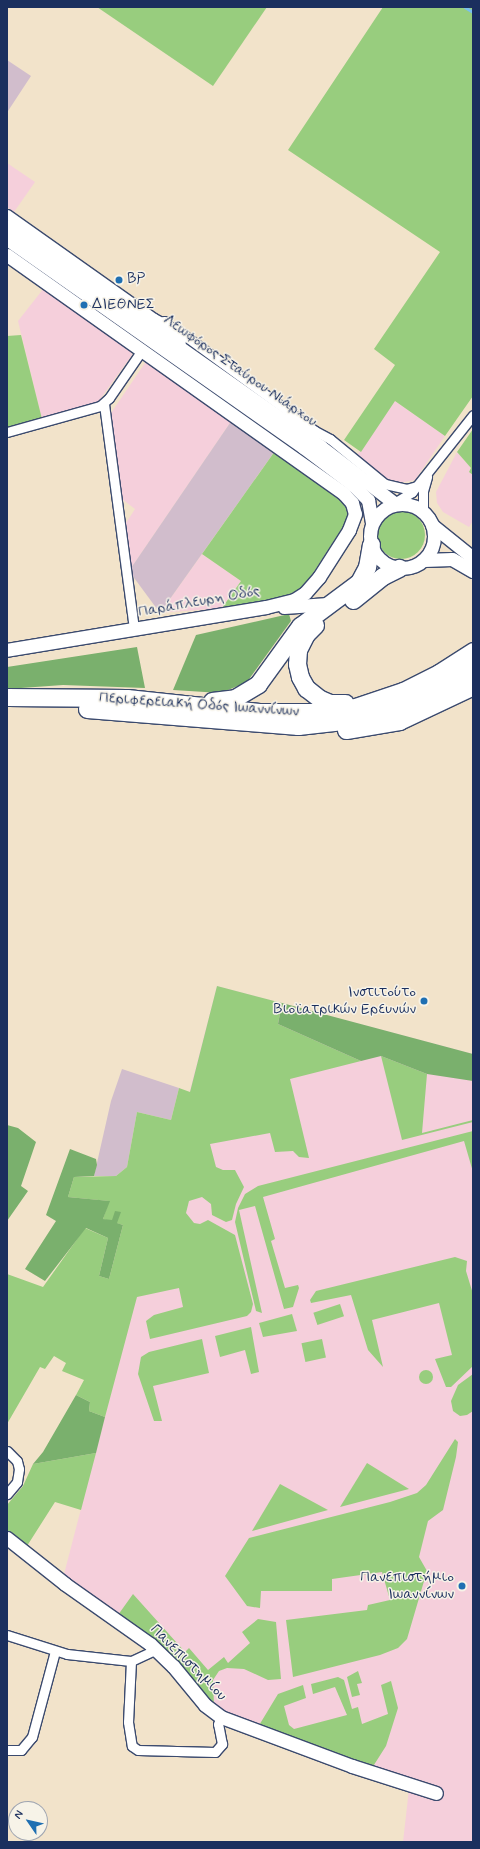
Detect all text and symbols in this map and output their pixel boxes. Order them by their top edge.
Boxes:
place label: BP [127,271,145,289]
marker: BP [114,275,124,285]
place label: ΔΙΕΘΝΕΣ [92,296,155,314]
marker: ΔΙΕΘΝΕΣ [79,300,89,310]
street label: Λεωφόρος Σταύρου Νιάρχου [160,311,320,431]
street label: Παράπλευρη Οδός [137,582,261,622]
street label: Περιφερειακή Οδός Ιωαννίνων [98,689,300,721]
place label: Ινστιτούτο Βιοϊατρικών Ερευνών [274,983,416,1018]
marker: Ινστιτούτο Βιοϊατρικών Ερευνών [419,996,429,1006]
place label: Πανεπιστήμιο Ιωαννίνων [360,1568,454,1603]
marker: Πανεπιστήμιο Ιωαννίνων [457,1581,467,1591]
street label: Πανεπιστημίου [146,1621,230,1705]
north arrow [8,1801,48,1841]
text: N [11,1808,27,1822]

